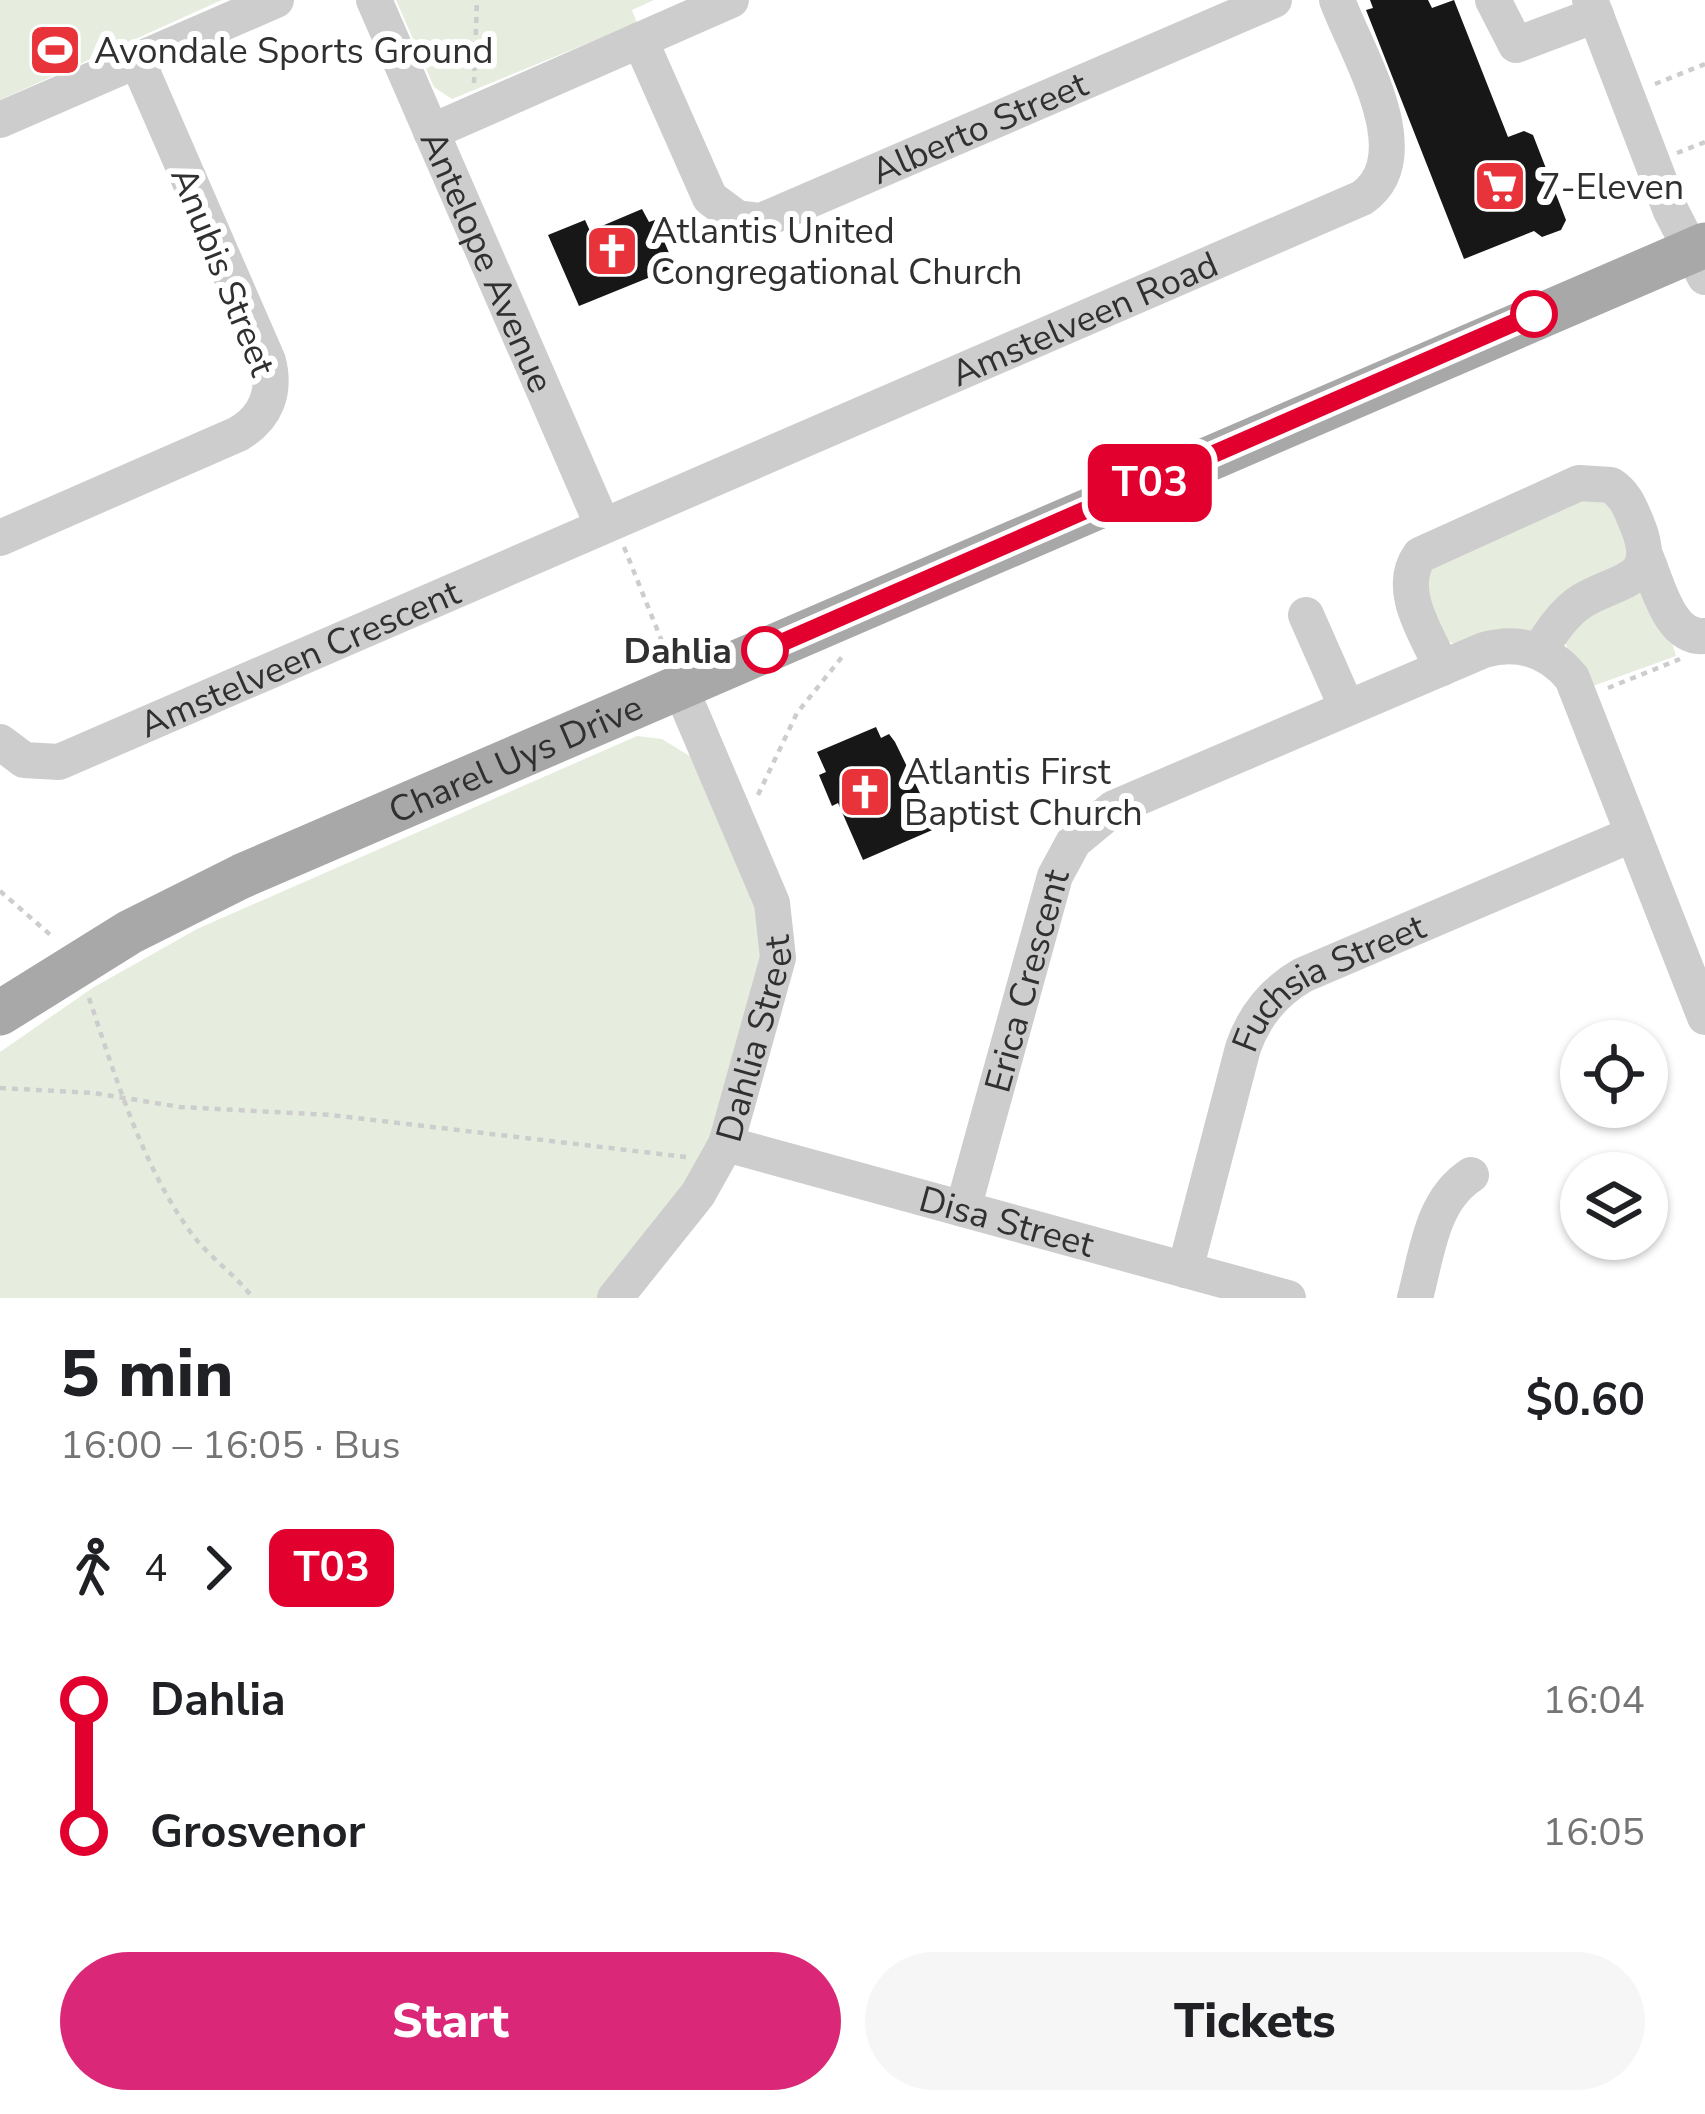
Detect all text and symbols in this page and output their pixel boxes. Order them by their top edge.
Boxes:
sports icon: Avondale Sports Ground [27,22,83,78]
place label: Avondale Sports Ground [94,27,494,76]
street label: Alberto Street [864,60,1096,197]
street label: Antelope Avenue [408,123,565,400]
supermarket icon: 7-Eleven [1472,158,1528,214]
street label: Anubis Street [158,160,287,384]
place label: 7-Eleven [1539,163,1684,212]
place label: Atlantis United Congregational Church [651,207,1023,297]
church icon: Atlantis United Congregational Church [584,223,640,279]
street label: Amstelveen Road [944,240,1226,399]
unlabelled marker [1512,292,1556,336]
line badge: T03 [1081,444,1219,522]
text: T03 [1112,454,1188,511]
street label: Amstelveen Crescent [132,568,468,750]
place label: Dahlia [623,627,732,676]
marker: Dahlia [743,628,787,672]
street label: Charel Uys Drive [381,683,650,836]
place label: Atlantis First Baptist Church [904,748,1143,838]
church icon: Atlantis First Baptist Church [837,764,893,820]
street label: Erica Crescent [973,864,1082,1098]
street label: Fuchsia Street [1221,902,1433,1059]
street label: Dahlia Street [705,932,805,1147]
map controls [1560,1020,1668,1260]
button: locate [1560,1020,1668,1128]
button: layers [1560,1152,1668,1260]
street label: Disa Street [913,1175,1099,1270]
text: 5 min [60,1329,234,1419]
text: $0.60 [1526,1370,1645,1431]
text: 16:00 – 16:05 · Bus [60,1419,400,1472]
icon: walk [60,1535,126,1601]
icon: forward [185,1535,251,1601]
text: T03 [293,1539,370,1596]
text: 4 [144,1542,167,1595]
text: Dahlia [150,1670,286,1731]
text: 16:04 [1543,1674,1645,1727]
text: Grosvenor [150,1802,365,1863]
text: 16:05 [1543,1806,1645,1859]
button: Start [60,1952,841,2090]
button: Tickets [865,1952,1645,2090]

